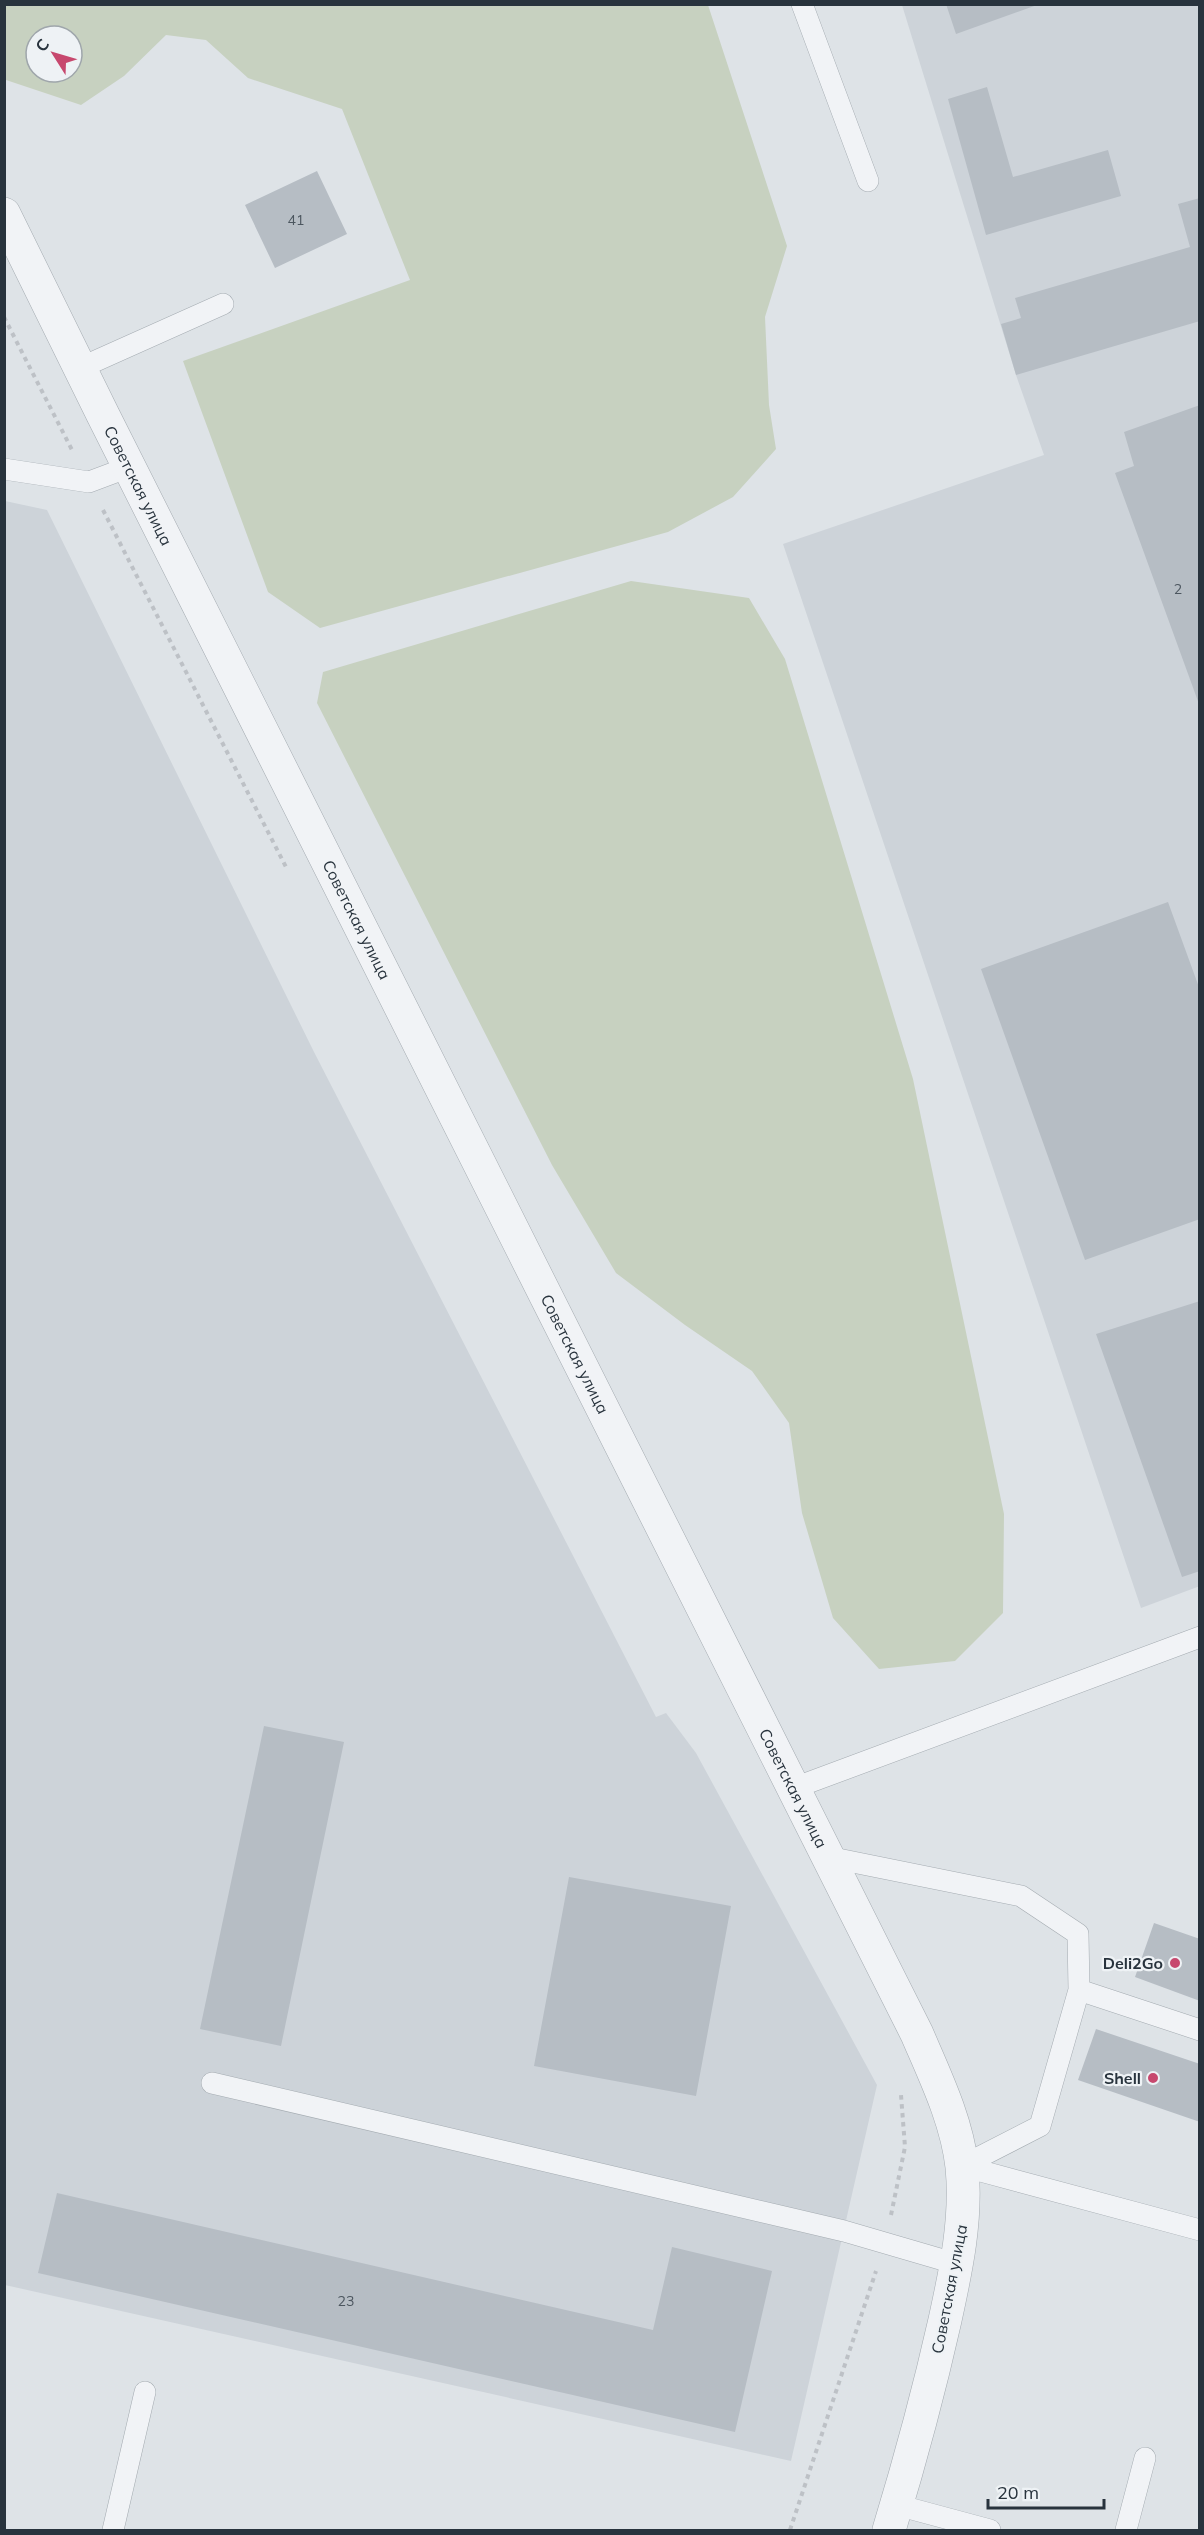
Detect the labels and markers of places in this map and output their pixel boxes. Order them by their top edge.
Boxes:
place label: Deli2Go [1103,1953,1163,1973]
marker: Deli2Go [1168,1956,1182,1970]
place label: Shell [1104,2068,1141,2088]
marker: Shell [1146,2071,1160,2085]

